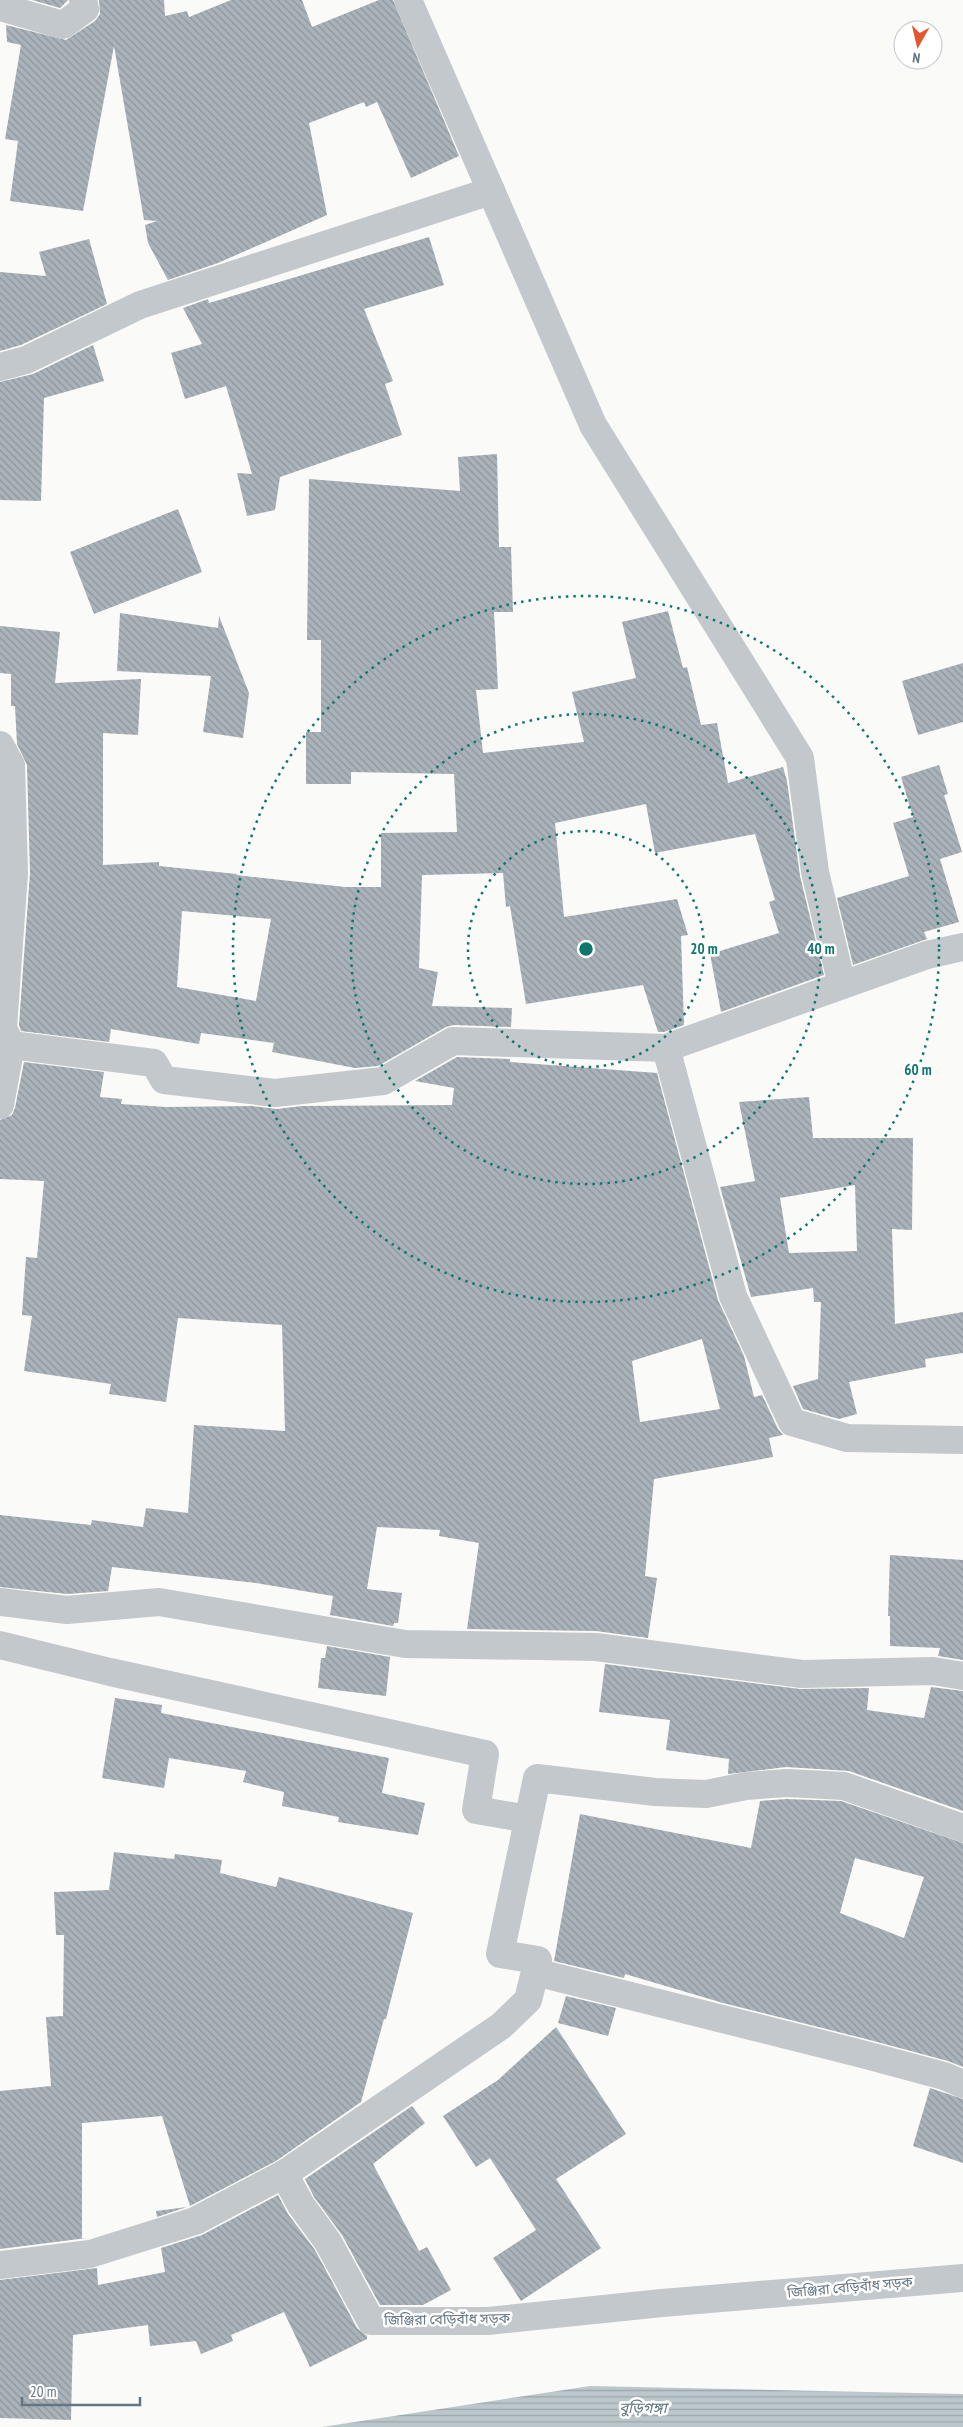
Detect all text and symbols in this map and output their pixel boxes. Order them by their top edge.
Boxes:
north arrow [893,20,943,70]
text: N [911,48,921,67]
text: 20 m [690,939,718,958]
text: 40 m [807,939,835,958]
centre of rings [577,940,595,958]
text: 60 m [904,1060,932,1079]
street label: জিঞ্জিরা বেড়িবাঁধ সড়ক [786,2272,914,2302]
street label: জিঞ্জিরা বেড়িবাঁধ সড়ক [383,2309,511,2329]
scale bar [22,2374,140,2406]
text: 20 m [30,2382,56,2401]
water label: বুড়িগঙ্গা [619,2398,670,2417]

